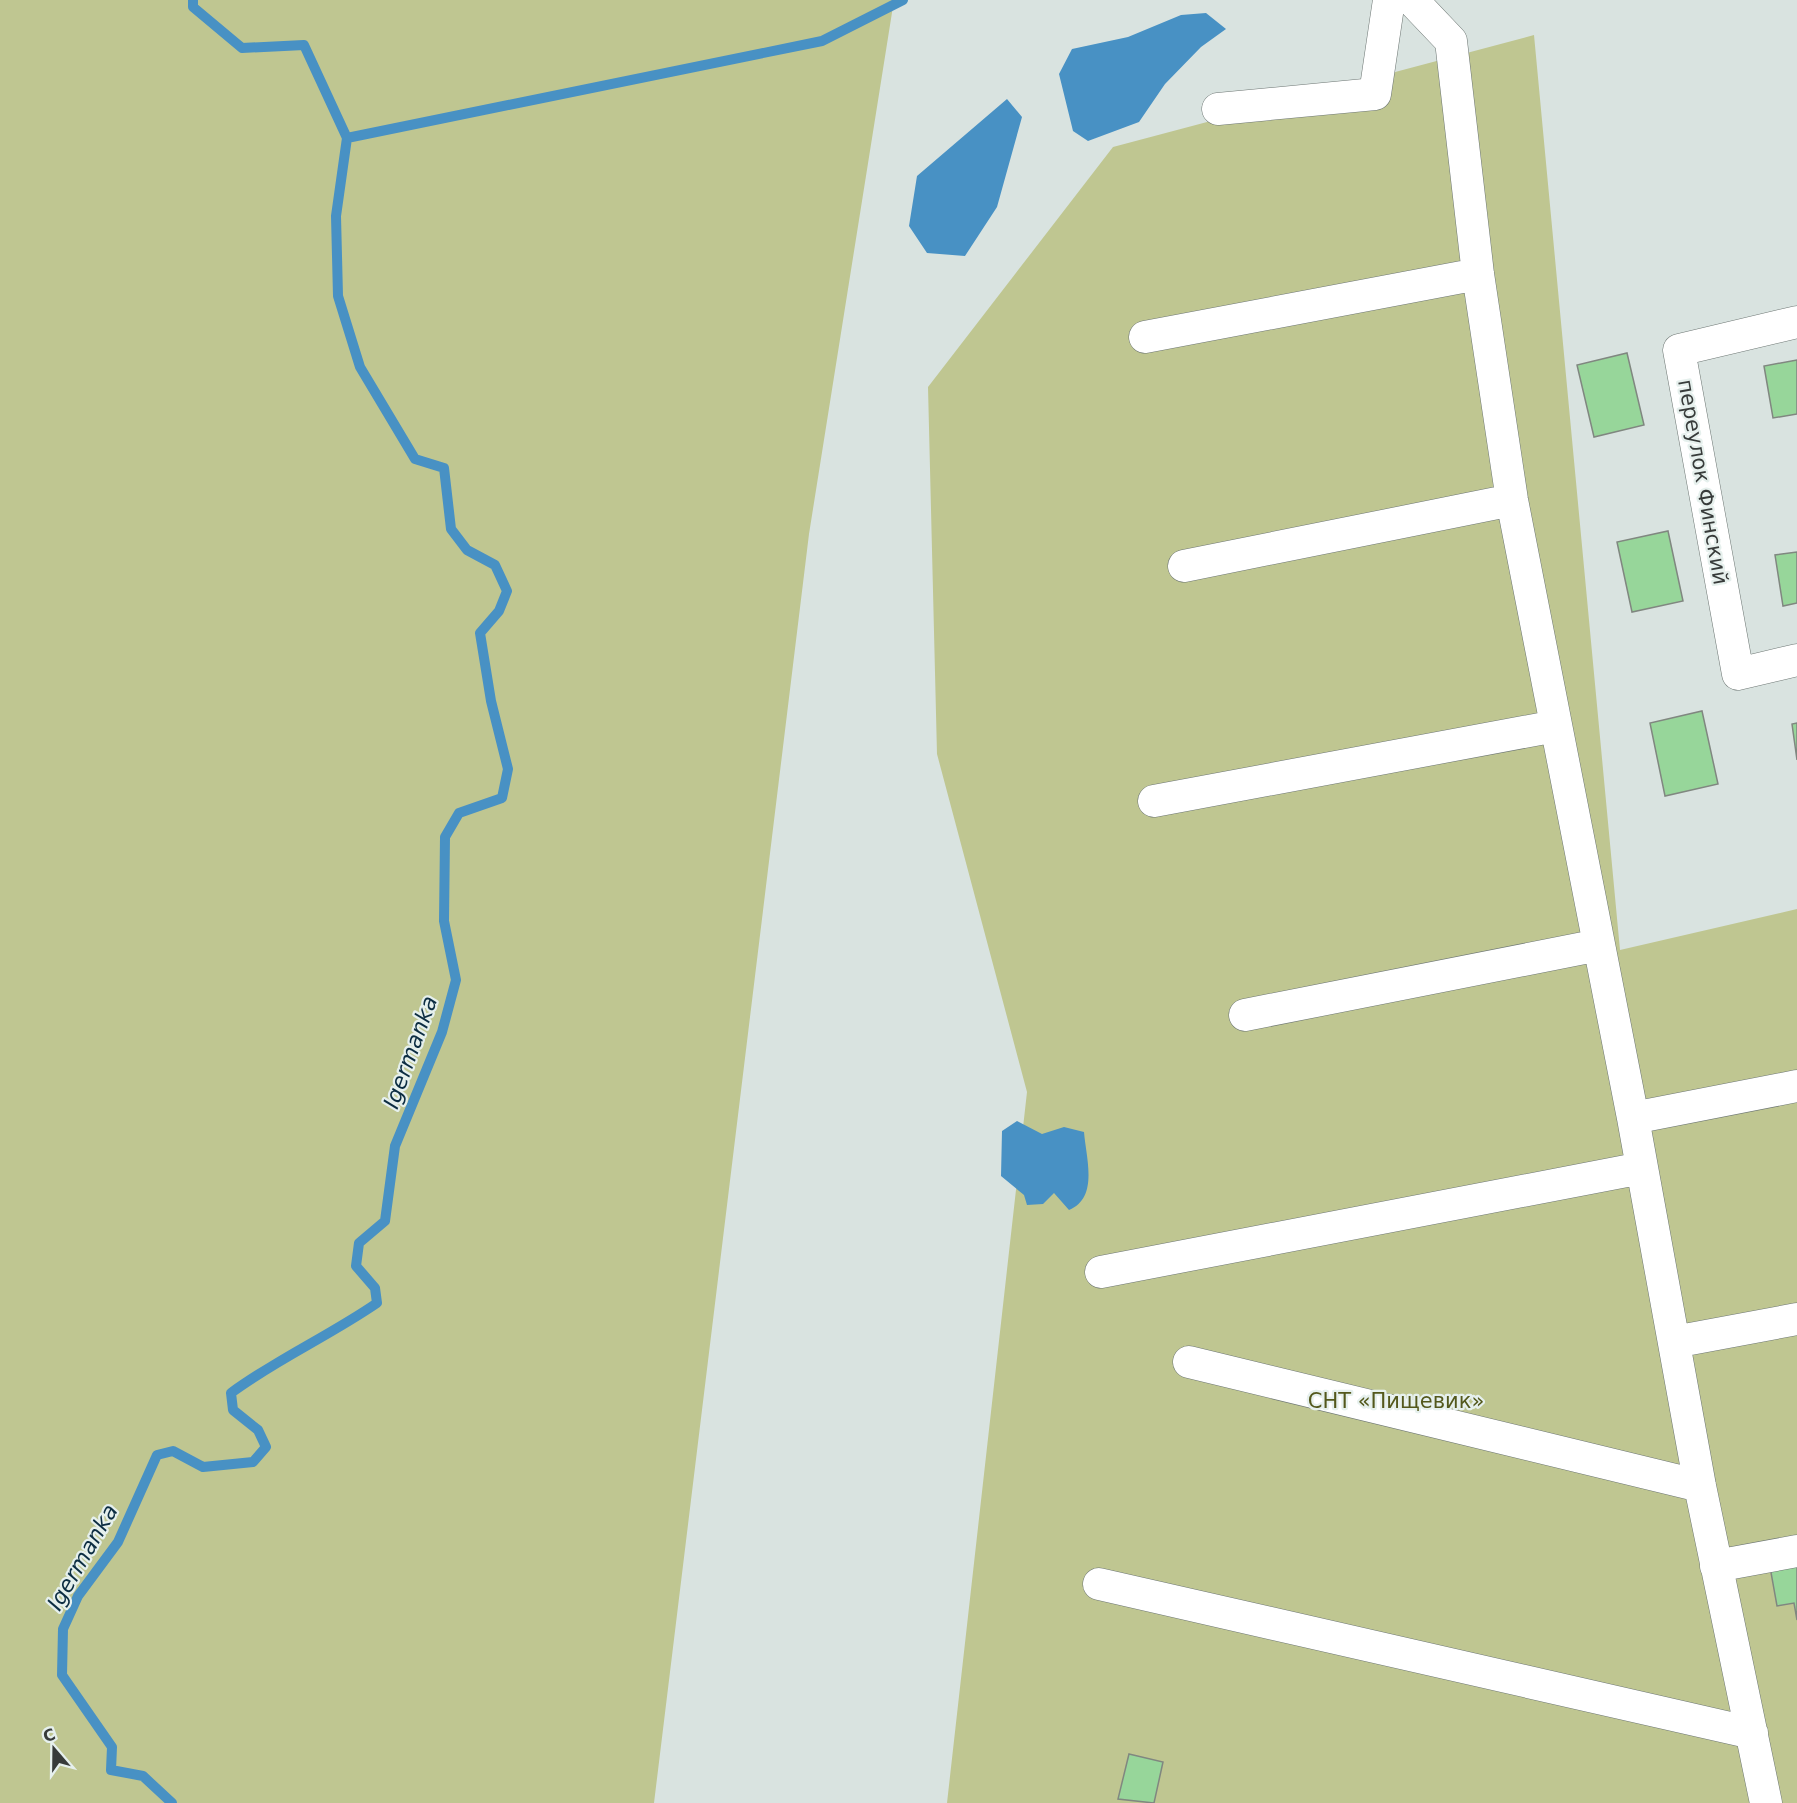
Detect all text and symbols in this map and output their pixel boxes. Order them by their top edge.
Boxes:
street label: переулок Финский [1673,378,1733,586]
water label: Igermanka [379,992,442,1112]
park label: СНТ «Пищевик» [1308,1389,1484,1413]
water label: Igermanka [42,1500,123,1615]
north arrow [24,1719,84,1779]
text: С [40,1724,58,1746]

